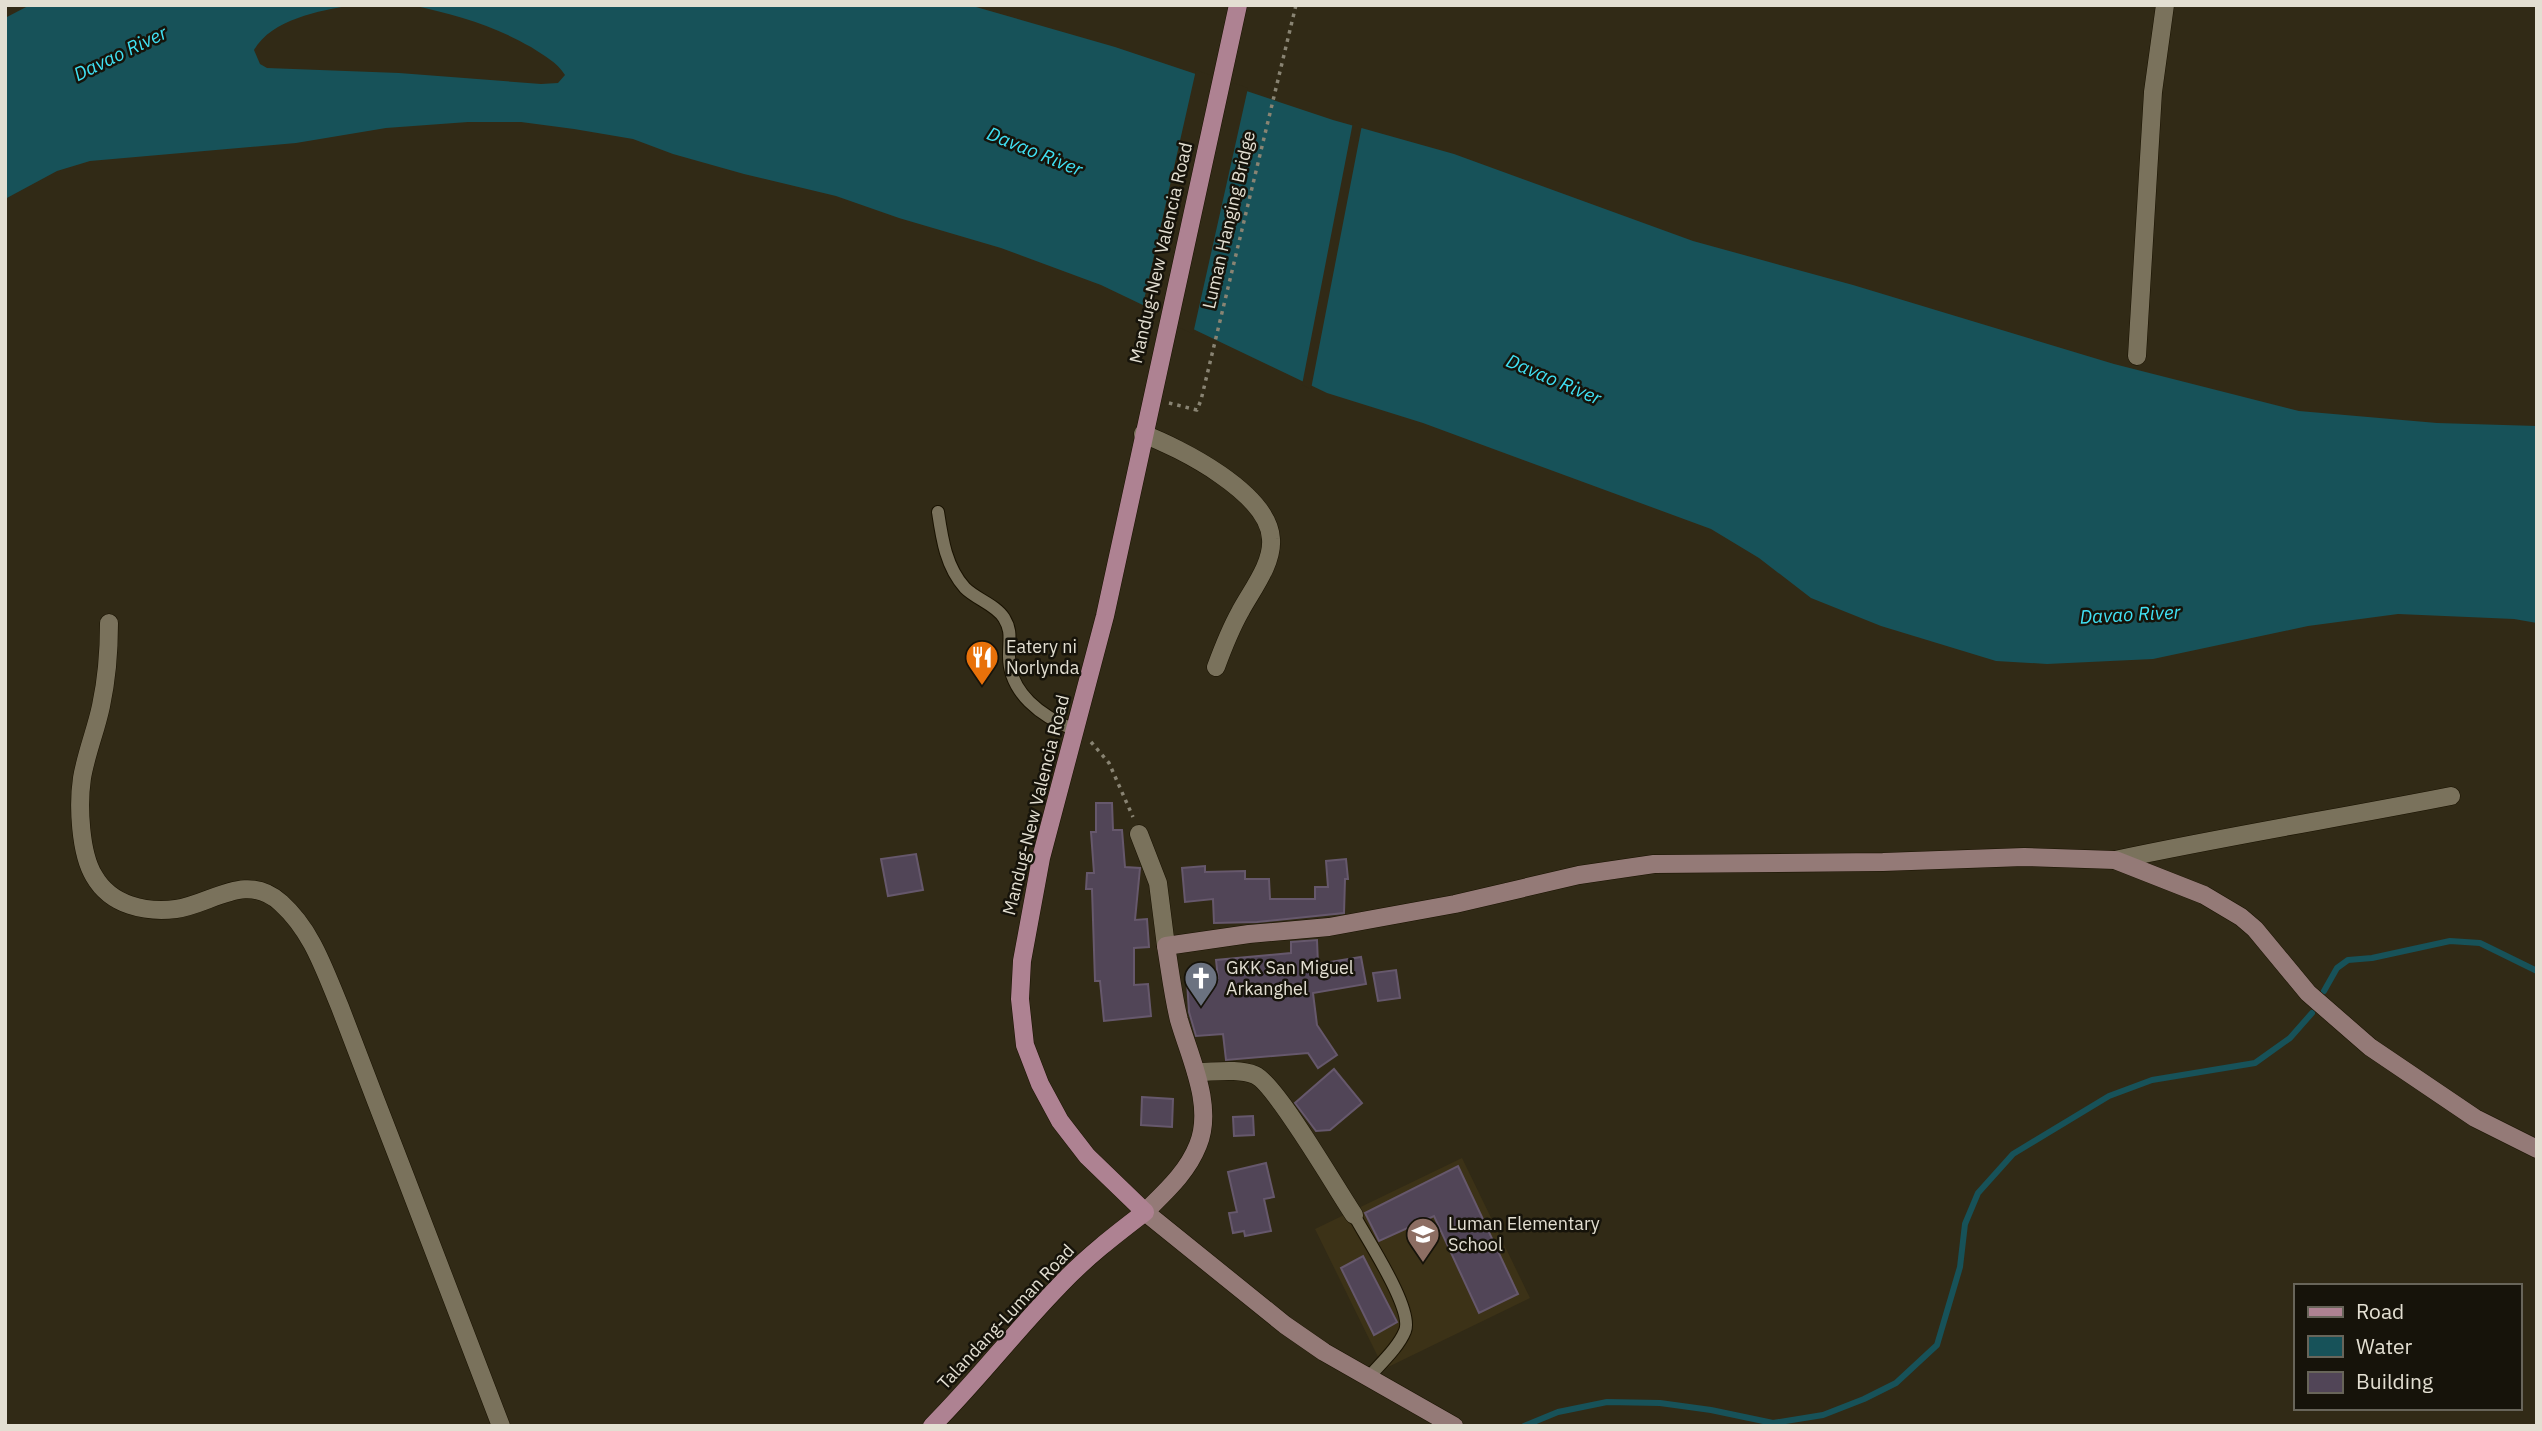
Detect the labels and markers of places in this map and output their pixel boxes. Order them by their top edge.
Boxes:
place label: Eatery ni Norlynda [1006,635,1080,679]
restaurant icon: Eatery ni Norlynda [963,638,1001,687]
place label: GKK San Miguel Arkanghel [1226,956,1354,1000]
church icon: GKK San Miguel Arkanghel [1182,959,1220,1008]
place label: Luman Elementary School [1448,1212,1600,1256]
school or university icon: Luman Elementary School [1404,1215,1442,1264]

